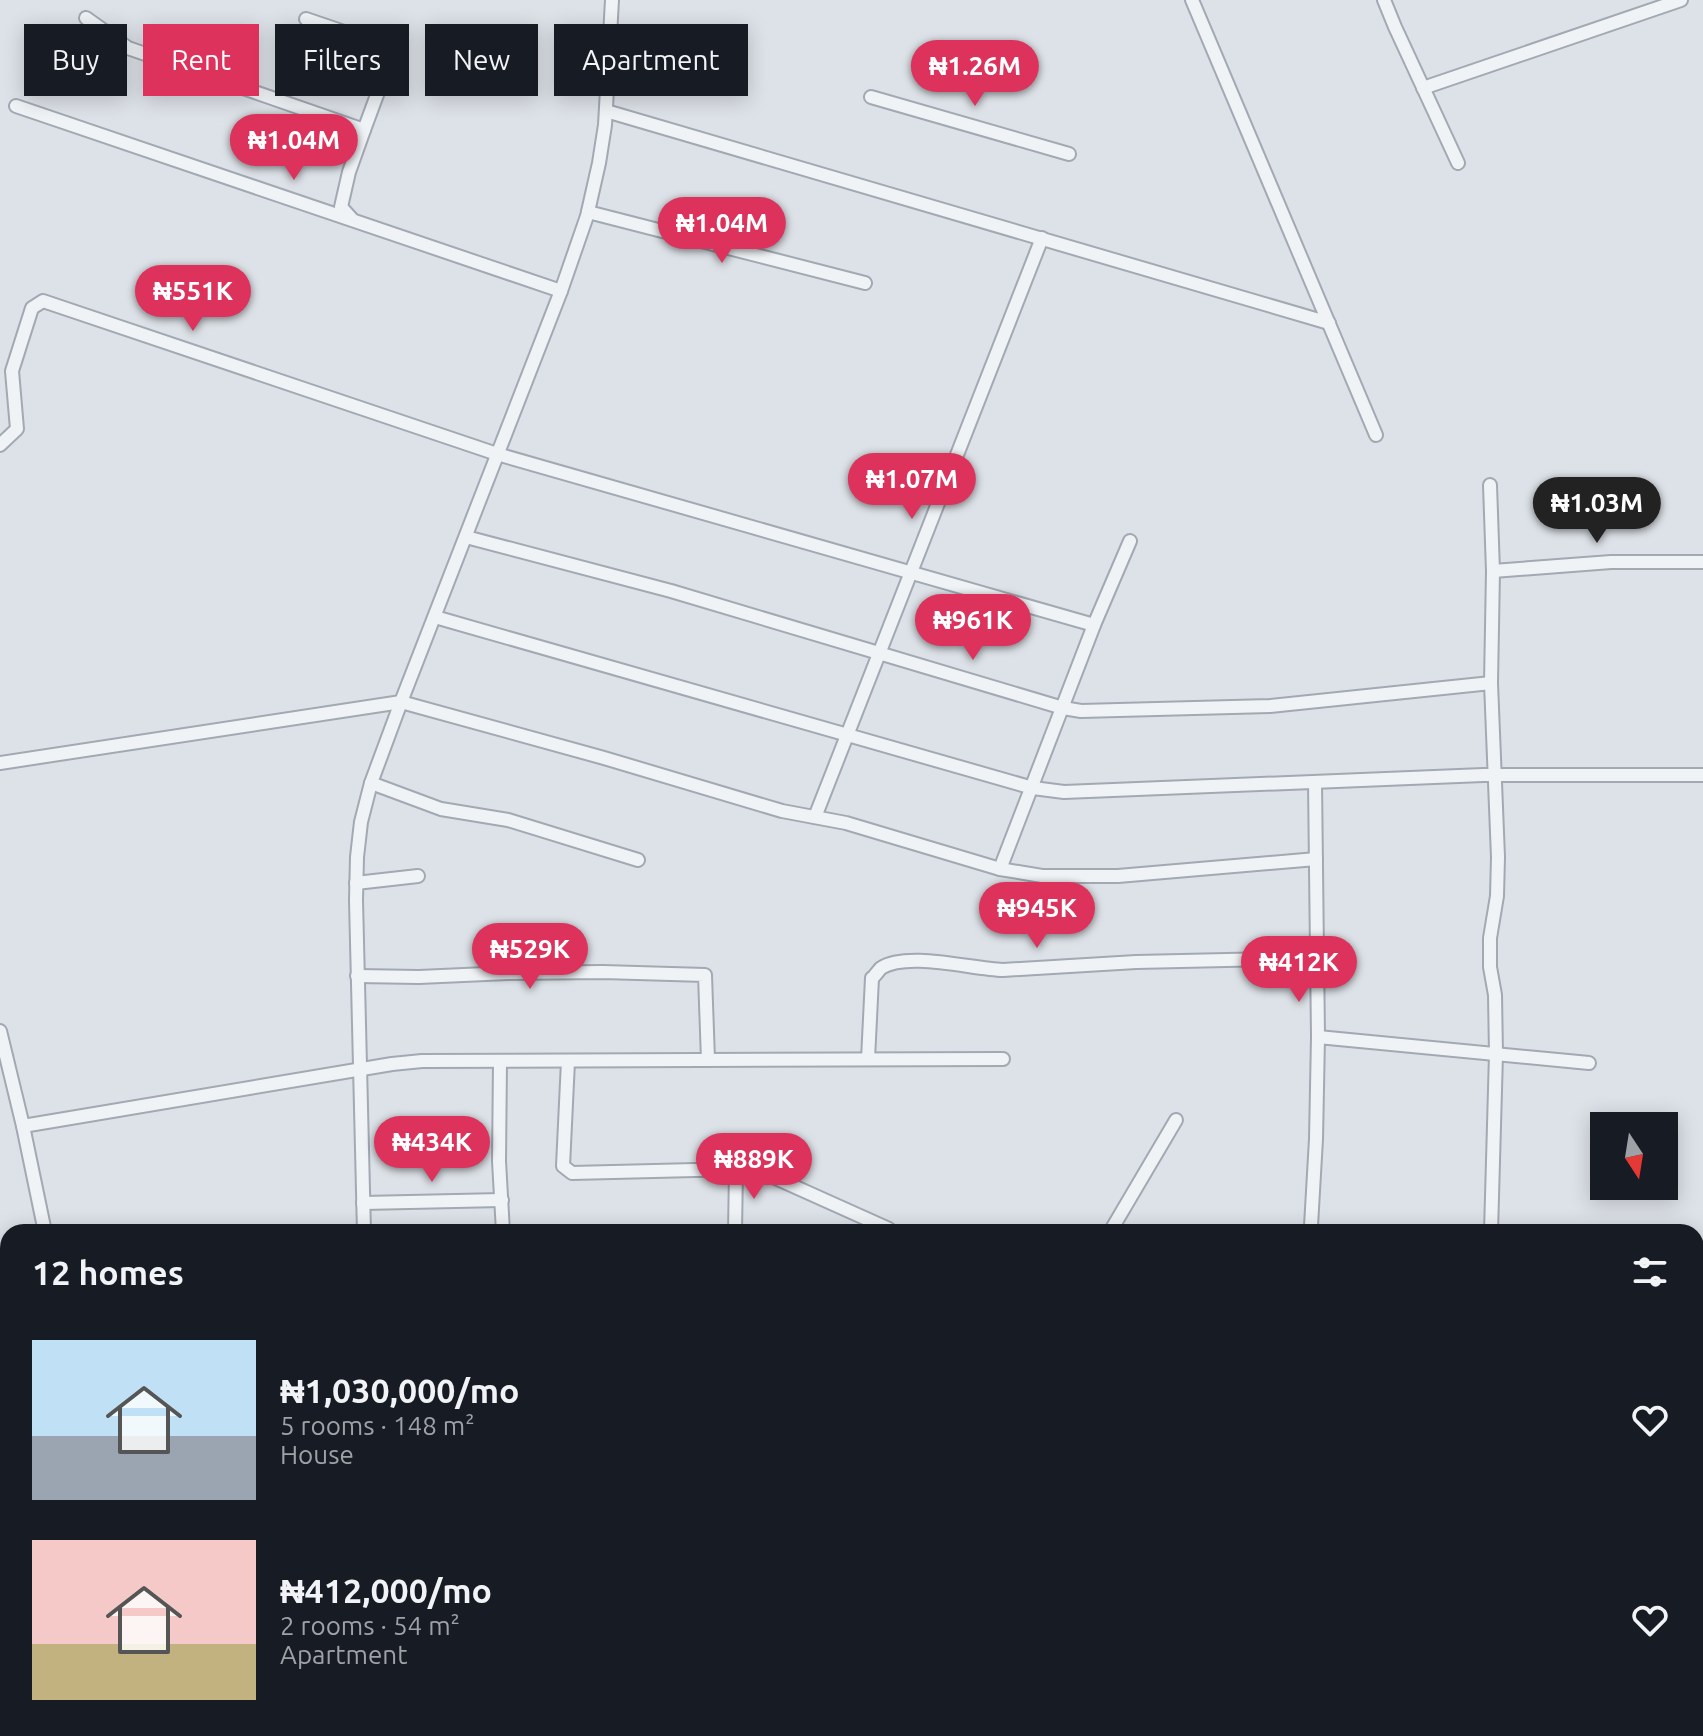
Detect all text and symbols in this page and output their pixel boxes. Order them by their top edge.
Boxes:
chip: Buy [24,24,127,96]
chip: Rent [143,24,259,96]
chip: Filters [275,24,409,96]
chip: New [425,24,538,96]
chip: Apartment [554,24,748,96]
pin: ₦1.26M [910,40,1040,108]
text: ₦1.26M [929,51,1021,80]
pin: ₦1.04M [229,114,359,182]
text: ₦1.04M [248,125,340,154]
pin: ₦1.04M [657,197,787,265]
text: ₦1.04M [676,208,768,237]
pin: ₦551K [137,265,249,333]
text: ₦551K [153,276,233,305]
pin: ₦1.07M [847,453,977,521]
text: ₦1.07M [866,464,958,493]
pin: ₦1.03M [1532,477,1662,545]
text: ₦1.03M [1551,488,1643,517]
pin: ₦961K [917,594,1029,662]
text: ₦961K [933,605,1013,634]
pin: ₦945K [981,882,1093,950]
text: ₦945K [997,893,1077,922]
pin: ₦529K [474,923,586,991]
text: ₦529K [490,934,570,963]
pin: ₦412K [1243,936,1355,1004]
text: ₦412K [1259,947,1339,976]
north arrow [1590,1112,1678,1200]
map controls [1590,1112,1678,1200]
pin: ₦434K [376,1116,488,1184]
text: ₦434K [392,1127,472,1156]
pin: ₦889K [698,1133,810,1201]
text: ₦889K [714,1144,794,1173]
icon: filters [1628,1250,1672,1294]
text: 12 homes [32,1253,184,1291]
text: ₦1,030,000/mo [280,1371,520,1409]
icon: home [96,1372,192,1468]
icon: heart [1628,1398,1672,1442]
text: 5 rooms · 148 m² [280,1411,475,1440]
text: House [280,1440,354,1469]
text: ₦412,000/mo [280,1571,492,1609]
icon: home [96,1572,192,1668]
icon: heart [1628,1598,1672,1642]
text: 2 rooms · 54 m² [280,1611,460,1640]
text: Apartment [280,1640,407,1669]

